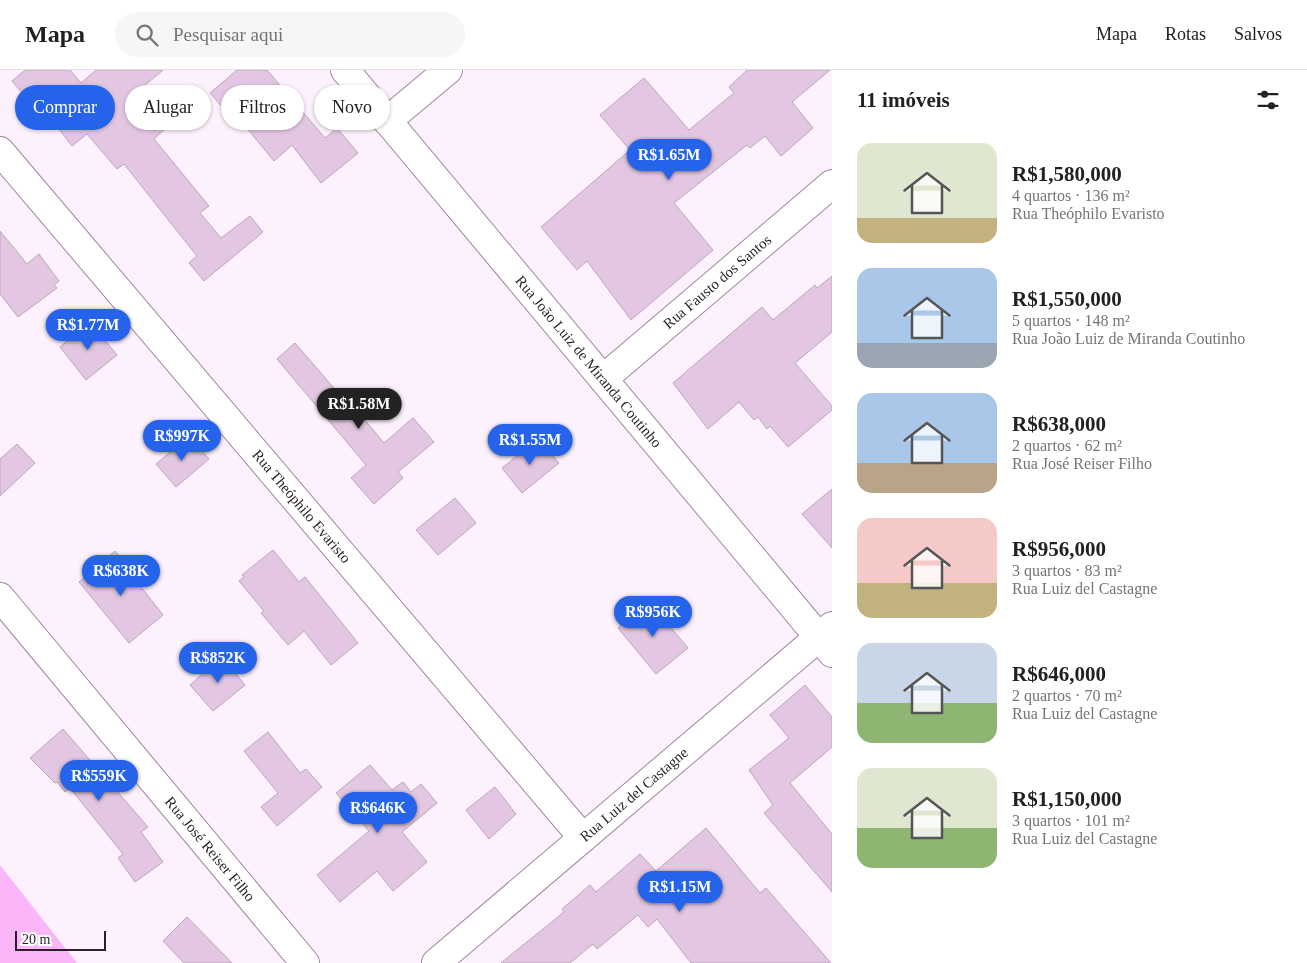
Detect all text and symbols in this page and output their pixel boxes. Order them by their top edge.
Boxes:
search box [115,12,465,57]
text: Mapa [25,21,85,47]
icon: search [133,21,161,49]
text: Pesquisar aqui [173,24,283,45]
text: Mapa [1096,24,1137,44]
text: Rotas [1165,24,1206,44]
text: Salvos [1234,24,1282,44]
chip: Comprar [15,85,115,130]
chip: Alugar [125,85,211,130]
chip: Filtros [221,85,304,130]
chip: Novo [314,85,390,130]
icon: filters [1254,86,1282,114]
text: 11 imóveis [857,88,950,112]
pin: R$1.65M [623,138,715,181]
text: R$1.65M [638,146,700,163]
text: R$1,580,000 [1012,162,1122,186]
icon: home [897,163,957,223]
text: 4 quartos · 136 m² [1012,187,1130,204]
text: Rua Theóphilo Evaristo [1012,205,1165,222]
street label: Rua Fausto dos Santos [660,231,774,332]
street label: Rua João Luiz de Miranda Coutinho [512,273,665,451]
text: R$1,550,000 [1012,287,1122,311]
icon: home [897,288,957,348]
pin: R$1.77M [42,308,134,351]
text: 5 quartos · 148 m² [1012,312,1130,329]
text: R$1.77M [57,316,119,333]
text: Rua João Luiz de Miranda Coutinho [1012,330,1245,347]
pin: R$1.58M [313,388,405,430]
text: R$1.58M [328,395,390,412]
text: R$638,000 [1012,412,1106,436]
icon: home [897,413,957,473]
pin: R$997K [141,420,223,462]
pin: R$1.55M [484,424,576,466]
text: R$997K [154,427,210,444]
text: R$1.55M [499,431,561,448]
text: 2 quartos · 62 m² [1012,437,1122,454]
street label: Rua Theóphilo Evaristo [249,447,354,566]
text: Rua José Reiser Filho [1012,455,1152,472]
text: R$956,000 [1012,537,1106,561]
icon: home [897,538,957,598]
pin: R$638K [80,554,162,597]
text: R$638K [93,562,149,579]
text: 3 quartos · 83 m² [1012,562,1122,579]
text: Rua Luiz del Castagne [1012,580,1157,597]
pin: R$956K [612,596,694,638]
text: R$956K [625,603,681,620]
pin: R$852K [177,642,259,684]
text: R$852K [190,649,246,666]
text: R$646,000 [1012,662,1106,686]
icon: home [897,663,957,723]
text: 2 quartos · 70 m² [1012,687,1122,704]
text: Rua Luiz del Castagne [1012,705,1157,722]
street label: Rua Luiz del Castagne [577,744,691,845]
pin: R$559K [58,760,140,802]
text: R$559K [71,767,127,784]
text: R$1,150,000 [1012,787,1122,811]
icon: home [897,788,957,848]
pin: R$646K [337,792,419,834]
street label: Rua José Reiser Filho [162,793,258,905]
text: R$646K [350,799,406,816]
text: 3 quartos · 101 m² [1012,812,1130,829]
text: Rua Luiz del Castagne [1012,830,1157,847]
pin: R$1.15M [634,870,726,913]
text: R$1.15M [649,878,711,895]
scale bar [15,928,106,951]
text: 20 m [22,932,50,947]

